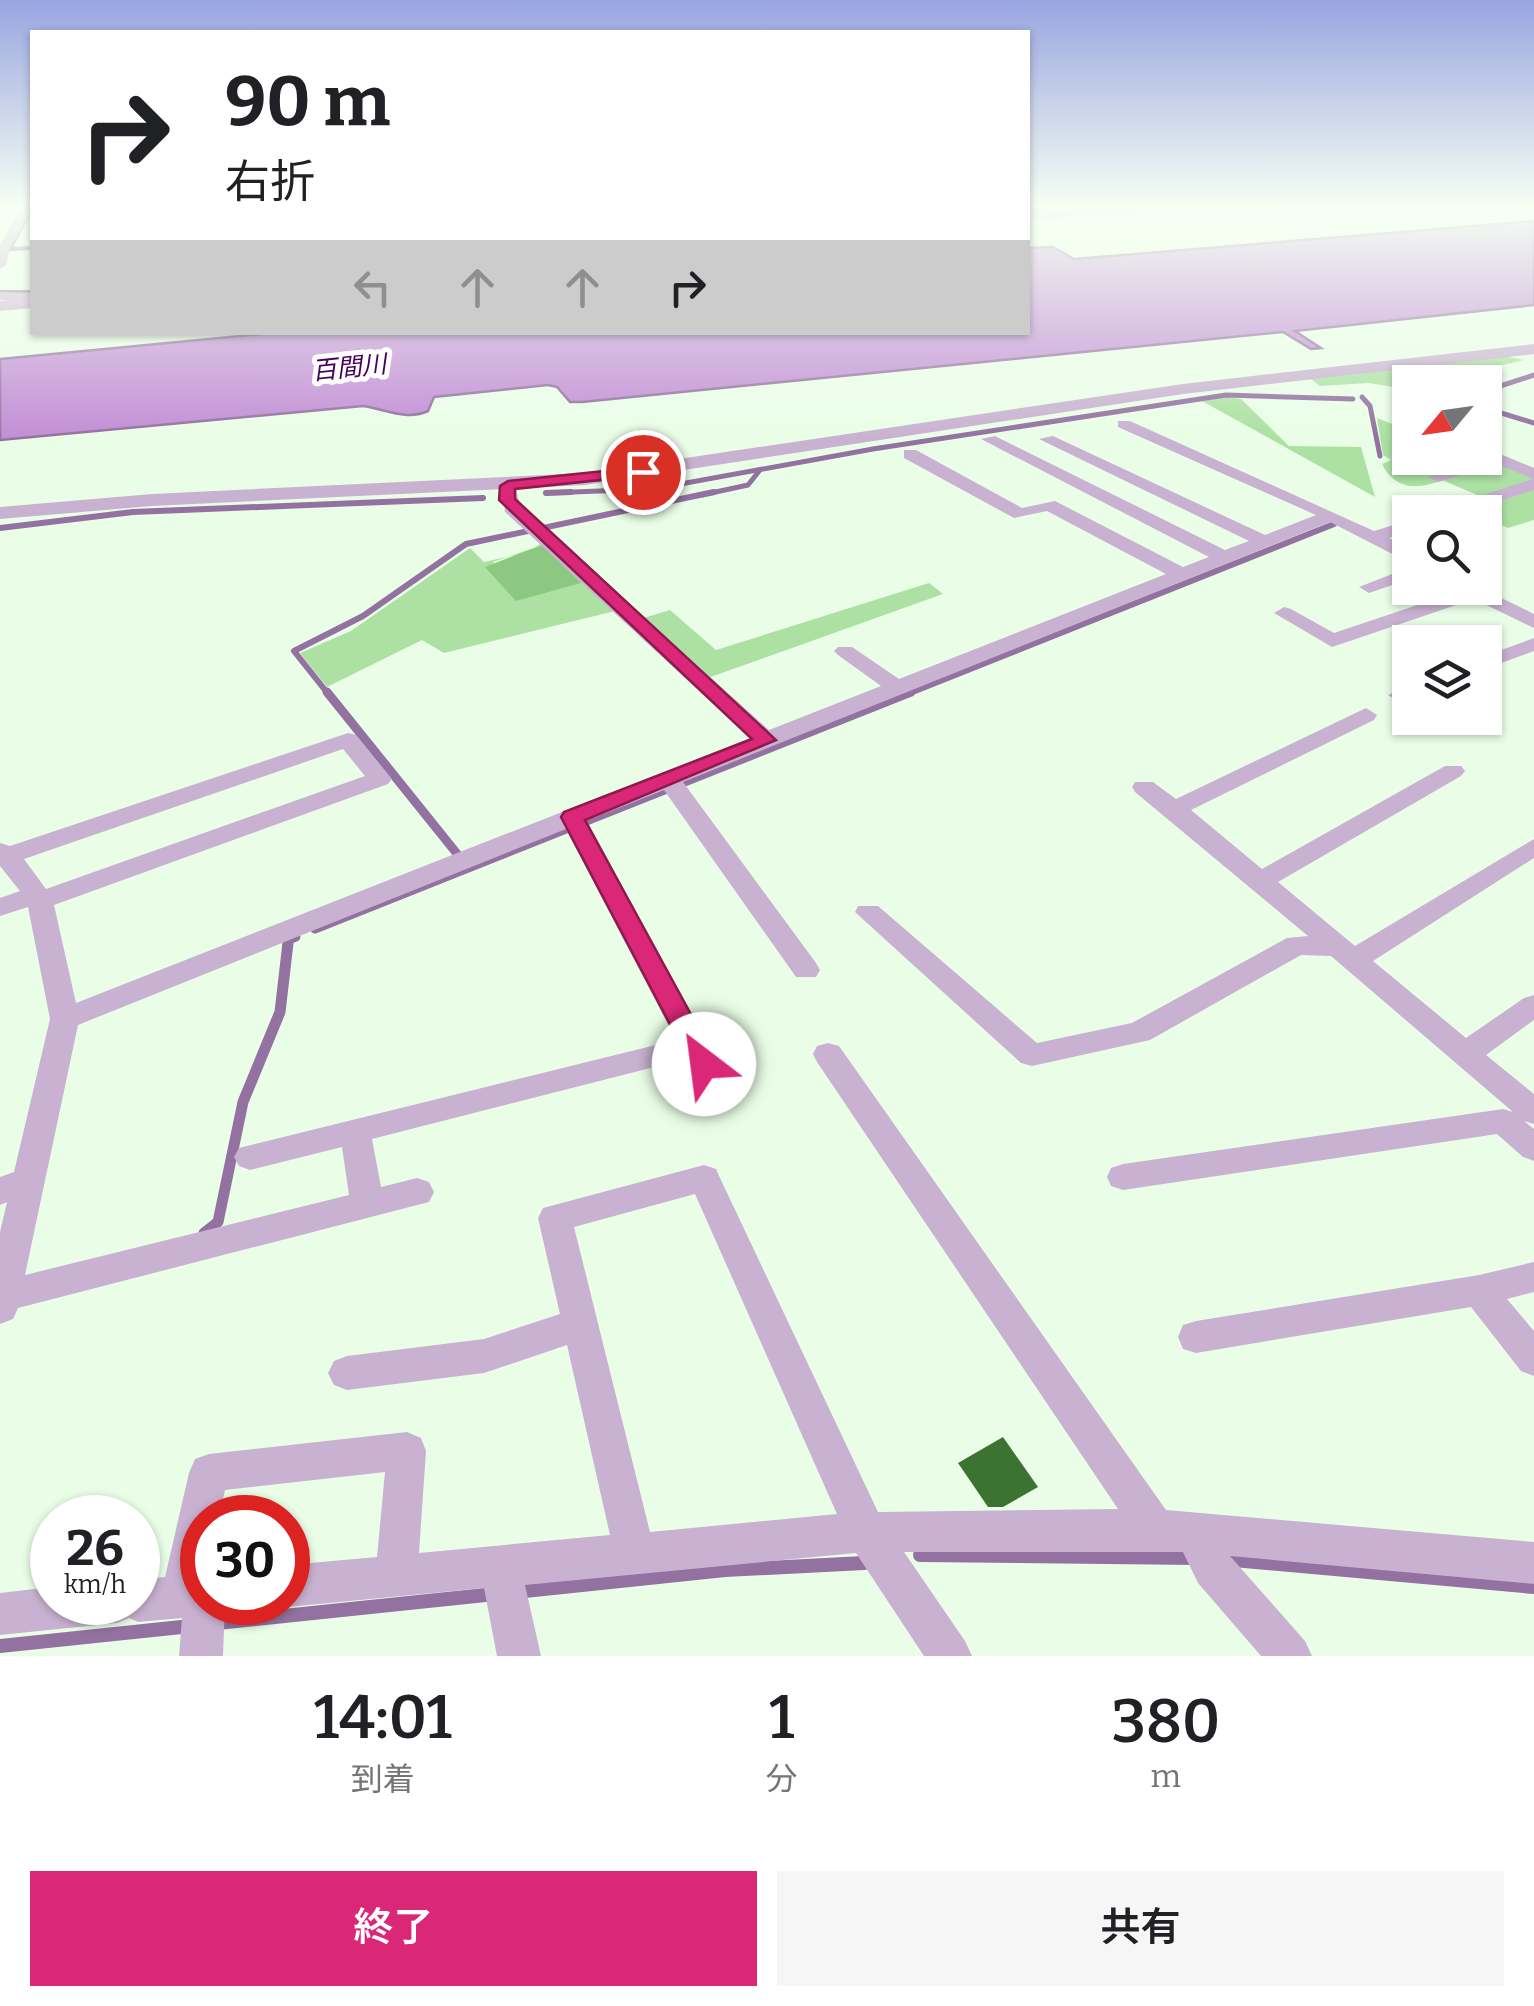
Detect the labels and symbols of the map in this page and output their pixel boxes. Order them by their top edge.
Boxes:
water label: 百間川 [310,349,391,387]
north arrow [1392,365,1502,475]
pin [601,430,686,515]
position arrow [652,1012,756,1116]
speed limit sign: 30 [180,1495,310,1625]

